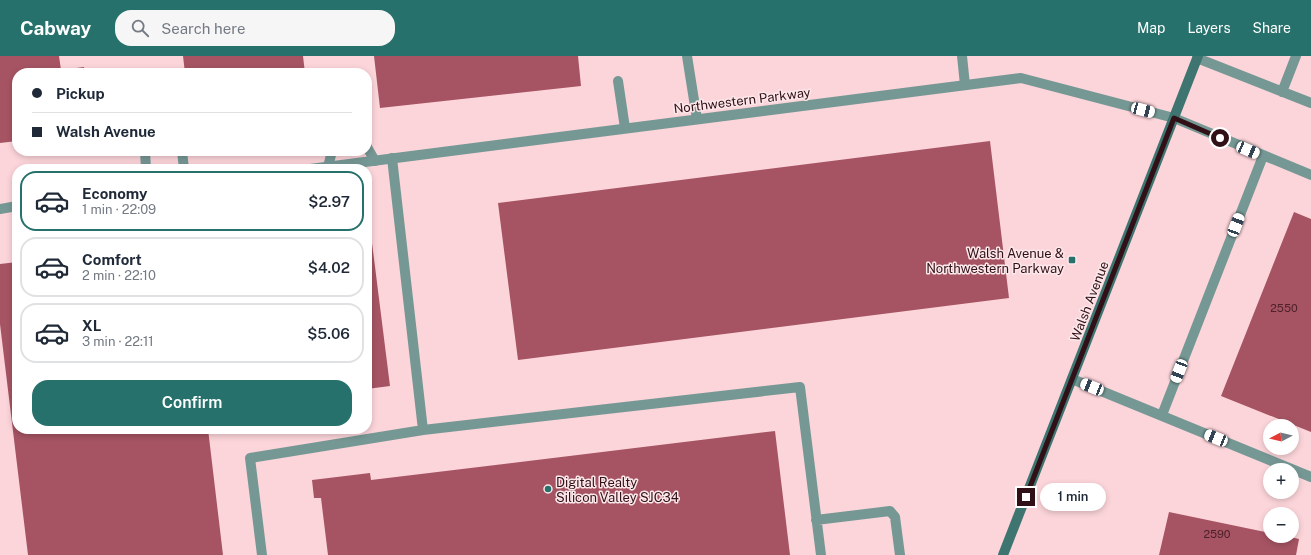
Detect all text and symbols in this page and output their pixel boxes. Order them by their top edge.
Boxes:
search box [115,10,395,46]
text: Cabway [20,17,91,39]
icon: search [129,17,151,39]
text: Search here [161,20,245,37]
text: Map [1137,20,1165,36]
text: Layers [1187,20,1231,36]
text: Share [1253,20,1291,36]
text: Pickup [56,85,105,102]
street label: Northwestern Parkway [673,85,811,116]
car [1130,101,1156,119]
text: Walsh Avenue [56,123,156,140]
route start [1211,129,1229,147]
car [1235,140,1261,160]
icon: car [34,183,70,219]
text: Economy [82,185,147,202]
text: $2.97 [308,193,350,210]
text: 1 min · 22:09 [82,202,156,217]
car [1226,212,1246,238]
place label: Walsh Avenue & Northwestern Parkway [926,246,1064,276]
icon: car [34,249,70,285]
text: Comfort [82,251,142,268]
marker: Walsh Avenue & Northwestern Parkway [1067,255,1077,265]
text: $4.02 [308,259,350,276]
street label: Walsh Avenue [1067,259,1112,343]
text: 2 min · 22:10 [82,268,156,283]
house number: 2550 [1270,302,1298,314]
icon: car [34,315,70,351]
text: XL [82,317,101,334]
text: $5.06 [307,325,350,342]
text: 3 min · 22:11 [82,334,154,349]
car [1169,358,1189,384]
car [1079,377,1105,397]
button: Confirm [32,380,352,426]
north arrow [1263,419,1299,455]
map controls [1263,419,1299,543]
car [1203,428,1229,448]
button: + [1263,463,1299,499]
place label: Digital Realty Silicon Valley SJC34 [556,475,679,505]
callout: 1 min [1040,483,1106,511]
marker: Digital Realty Silicon Valley SJC34 [543,484,553,494]
route end [1017,488,1035,506]
text: 1 min [1058,489,1088,504]
button: − [1263,507,1299,543]
house number: 2590 [1203,528,1231,540]

